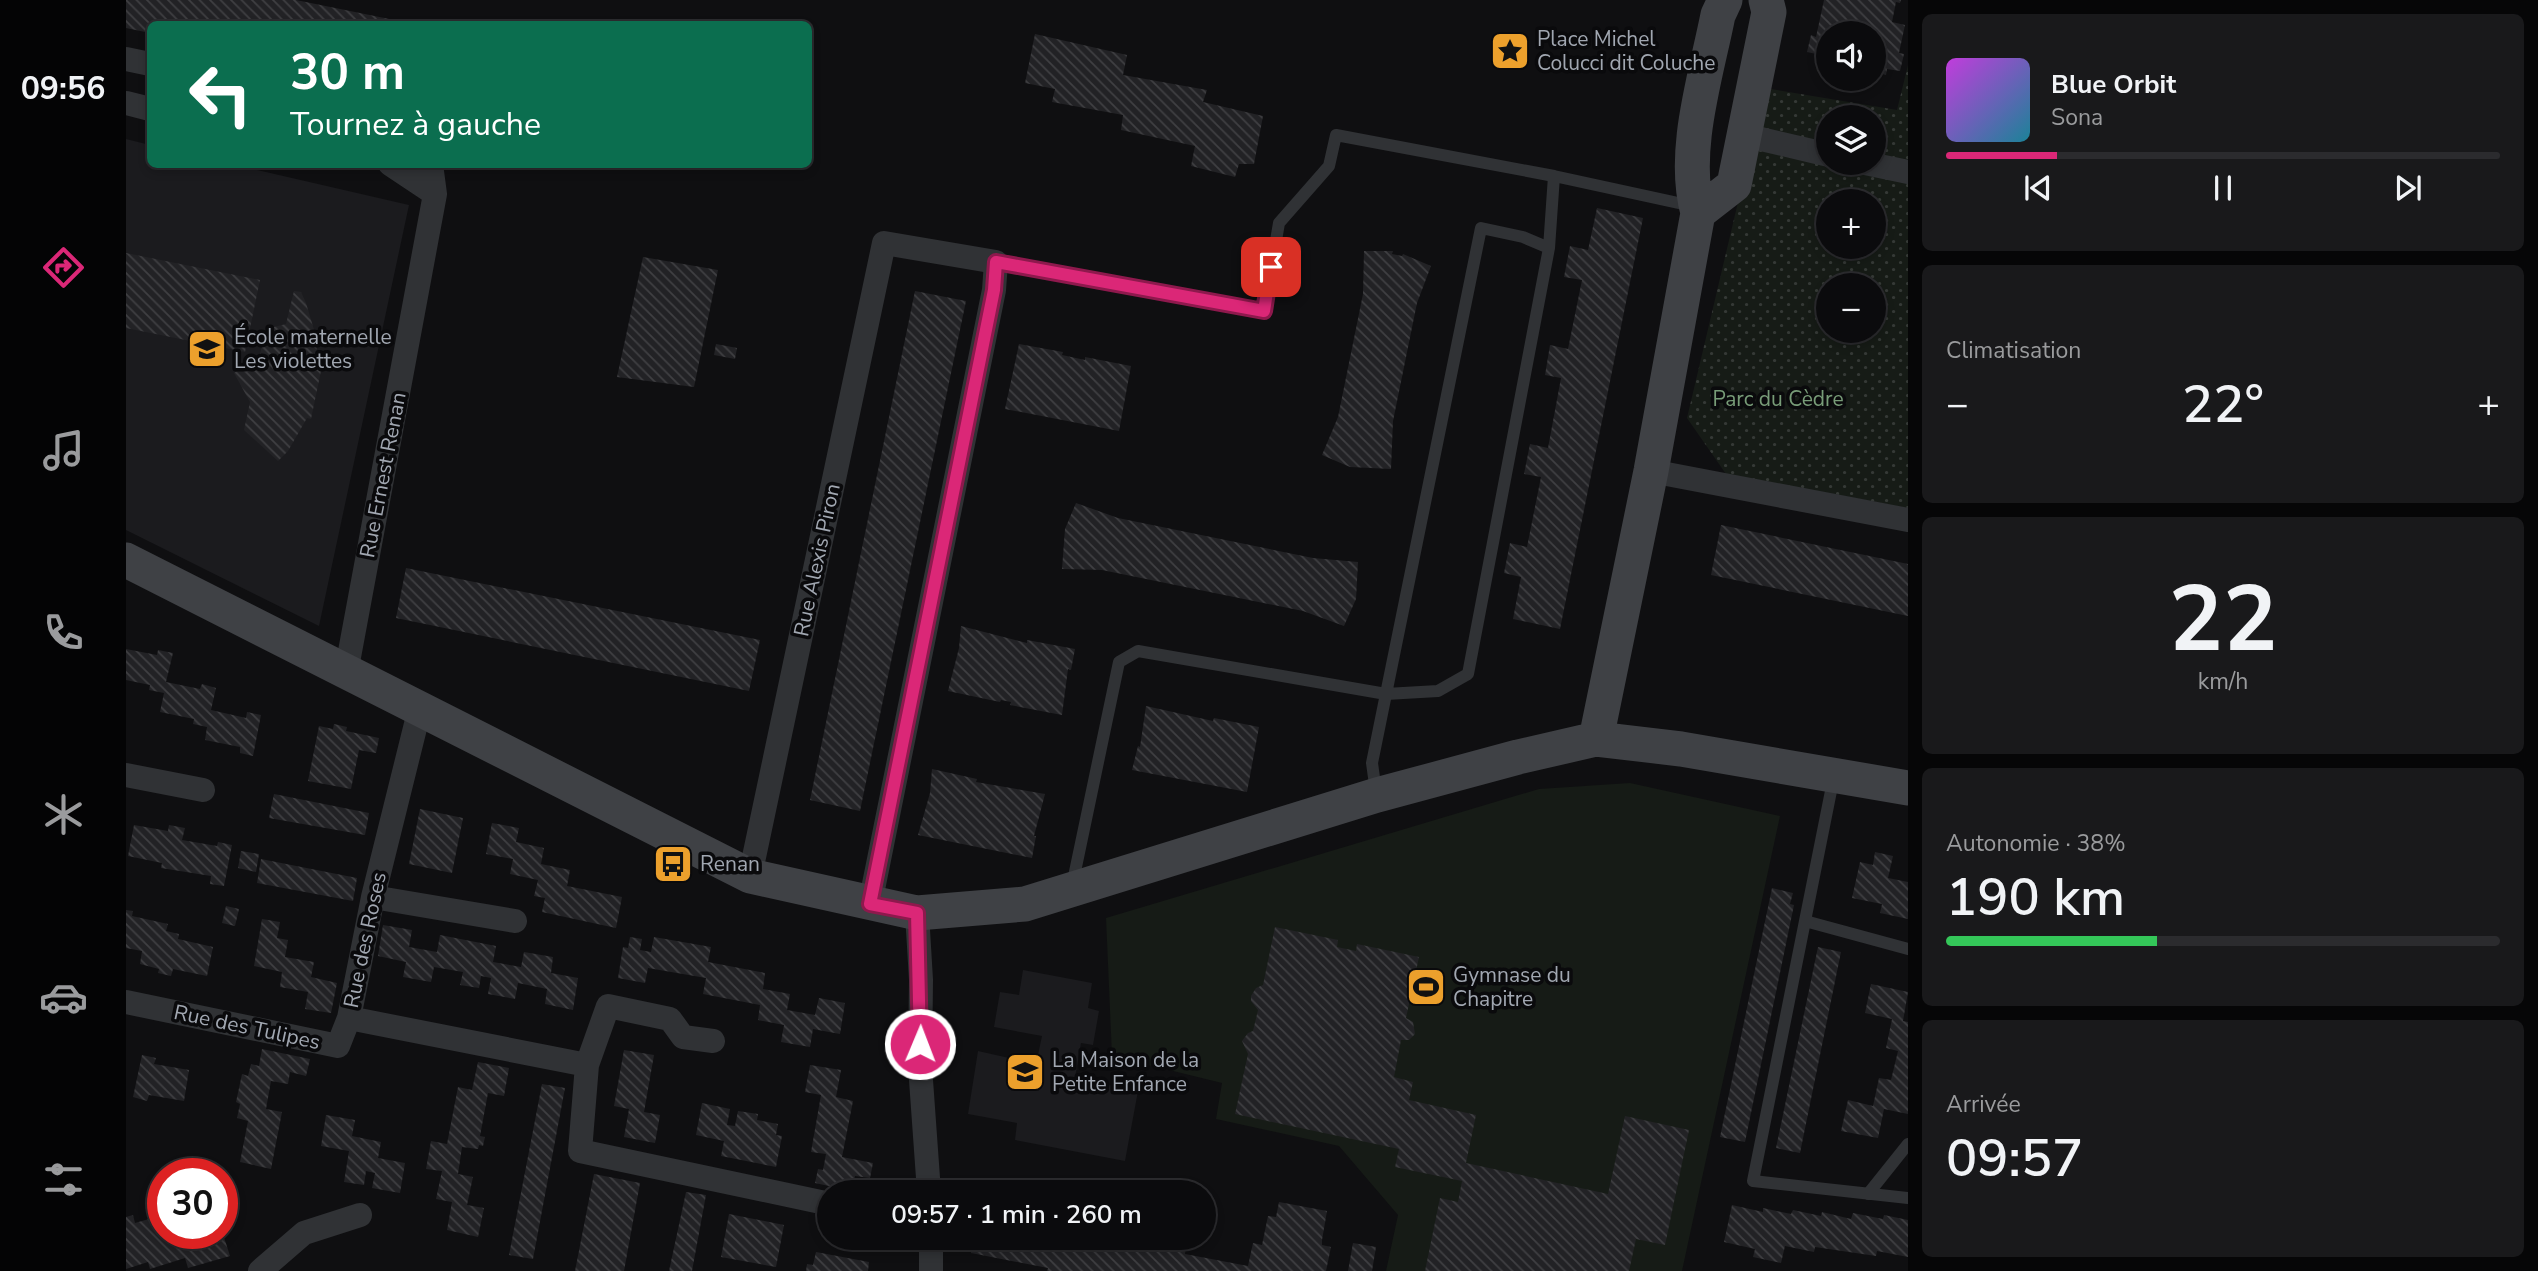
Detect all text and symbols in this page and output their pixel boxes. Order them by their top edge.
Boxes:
map controls [1816,21,1886,343]
button: sound [1816,21,1886,91]
place label: Place Michel Colucci dit Coluche [1537,25,1715,77]
place icon: Place Michel Colucci dit Coluche [1489,30,1531,72]
text: 30 m [290,39,405,106]
icon: left [175,49,266,140]
text: 09:56 [21,67,105,110]
text: Blue Orbit [2051,67,2176,102]
text: Sona [2051,102,2103,133]
text: Tournez à gauche [290,103,541,146]
button: layers [1816,105,1886,175]
icon: previous [2019,169,2057,207]
icon: pause [2204,169,2242,207]
icon: next [2389,169,2427,207]
button: + [1816,189,1886,259]
pin [1241,237,1301,297]
icon: directions [39,243,88,292]
icon: arrive [1252,248,1290,286]
button: − [1816,273,1886,343]
place label: École maternelle Les violettes [234,323,392,375]
school or university icon: École maternelle Les violettes [186,328,228,370]
text: Climatisation [1946,335,2081,366]
text: 22° [2182,369,2264,440]
text: − [1946,379,1969,430]
text: + [2477,379,2500,430]
park label: Parc du Cèdre [1712,385,1844,413]
street label: Rue Ernest Renan [353,390,413,560]
icon: music [39,426,88,475]
street label: Rue Alexis Piron [787,481,847,639]
text: 22 [2168,558,2278,682]
icon: phone [39,608,88,657]
text: km/h [2198,666,2248,697]
icon: climate [39,790,88,839]
text: Autonomie · 38% [1946,828,2126,859]
bus stop icon: Renan [652,843,694,885]
place label: Renan [700,850,760,878]
text: 190 km [1946,862,2125,933]
street label: Rue des Roses [337,870,393,1010]
place label: Gymnase du Chapitre [1453,961,1571,1013]
sports icon: Gymnase du Chapitre [1405,966,1447,1008]
icon: car [39,973,88,1022]
street label: Rue des Tulipes [171,998,323,1056]
position arrow [883,1007,957,1081]
place label: La Maison de la Petite Enfance [1052,1046,1199,1098]
school or university icon: La Maison de la Petite Enfance [1004,1051,1046,1093]
text: Arrivée [1946,1089,2021,1120]
text: 09:57 [1946,1123,2083,1194]
icon: filters [39,1155,88,1204]
speed limit sign: 30 [147,1158,238,1249]
text: 09:57 · 1 min · 260 m [891,1197,1142,1232]

